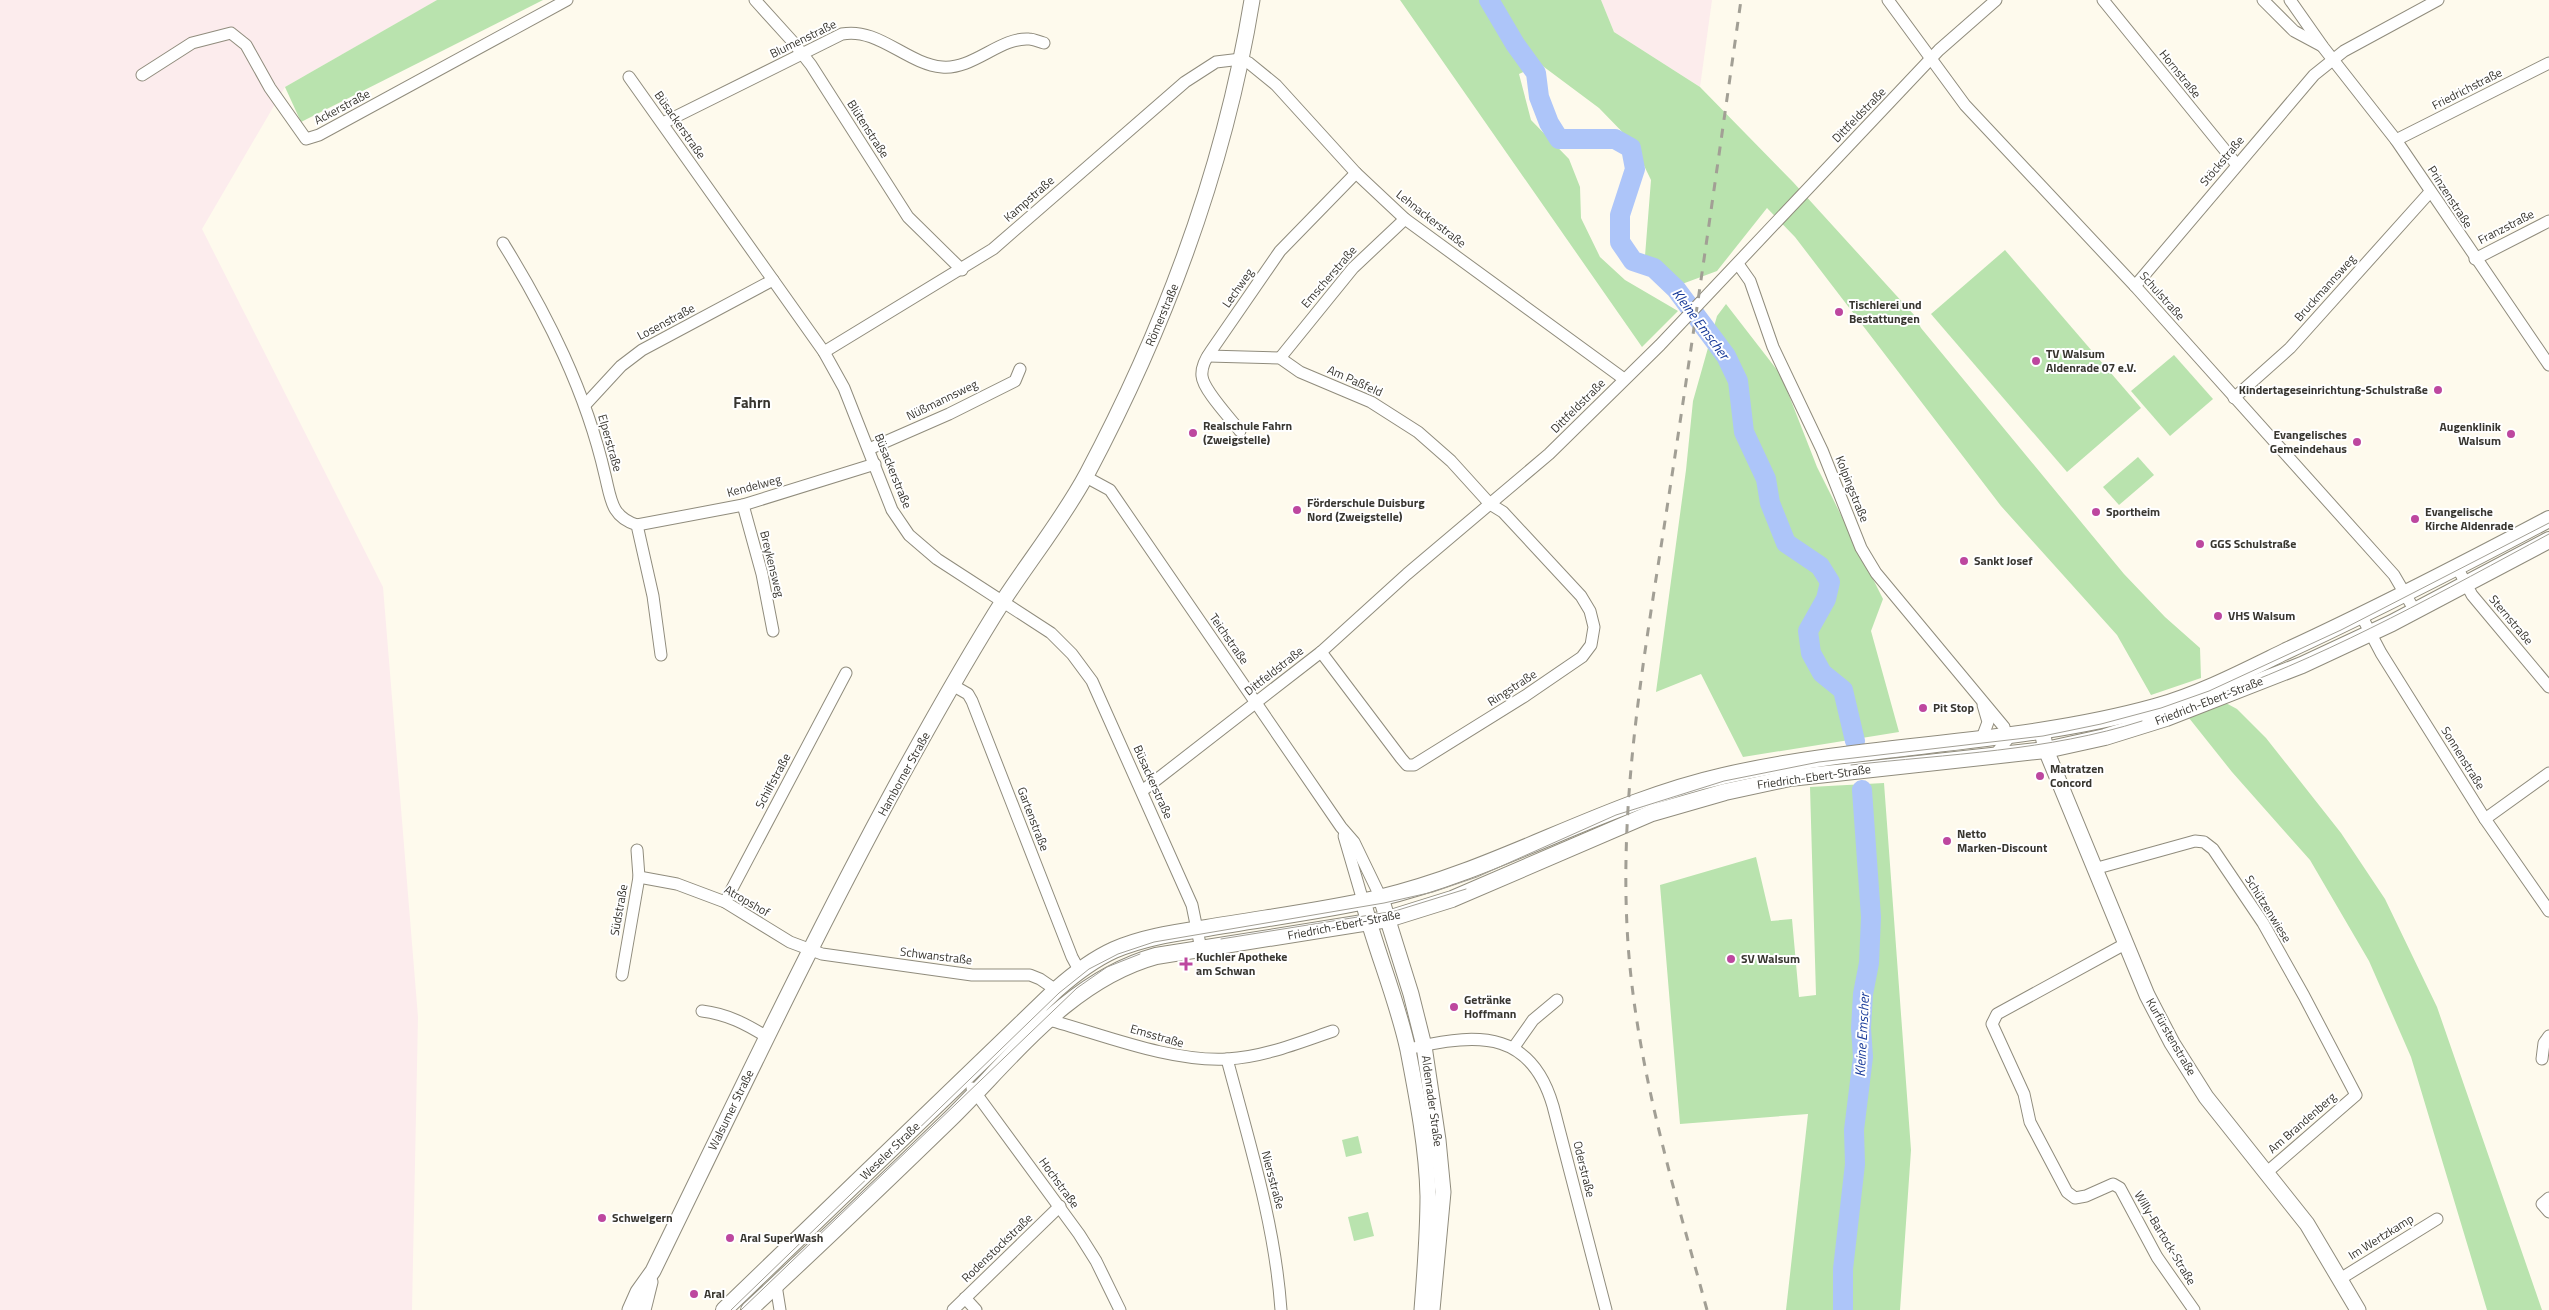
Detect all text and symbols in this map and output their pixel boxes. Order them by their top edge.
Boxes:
street label: Blumenstraße [766,14,839,63]
street label: Hornstraße [2155,45,2206,102]
street label: Friedrichstraße [2428,63,2505,114]
street label: Dittfeldstraße [1827,83,1890,147]
street label: Ackerstraße [310,84,373,129]
street label: Büsackerstraße [650,87,711,163]
street label: Blütenstraße [842,96,894,162]
street label: Stöckstraße [2195,131,2248,190]
street label: Prinzenstraße [2423,162,2478,232]
street label: Kampstraße [999,171,1058,226]
street label: Lehnackerstraße [1392,185,1470,252]
street label: Franzstraße [2474,204,2537,249]
street label: Emscherstraße [1296,241,1361,312]
street label: Bruckmannsweg [2289,250,2360,325]
street label: Lechweg [1217,264,1258,311]
street label: Schulstraße [2135,267,2190,324]
street label: Römerstraße [1140,280,1183,349]
water label: Kleine Emscher [1668,284,1736,365]
place label: Tischlerei und Bestattungen [1849,295,1922,328]
street label: Losenstraße [633,298,698,345]
marker: Tischlerei und Bestattungen [1833,306,1845,318]
place label: TV Walsum Aldenrade 07 e.V. [2046,344,2136,377]
marker: TV Walsum Aldenrade 07 e.V. [2030,355,2042,367]
street label: Am Paßfeld [1324,360,1386,401]
street label: Nüßmannsweg [903,374,981,425]
street label: Dittfeldstraße [1546,374,1609,437]
place label: Kindertageseinrichtung-Schulstraße [2239,380,2428,399]
marker: Kindertageseinrichtung-Schulstraße [2432,384,2444,396]
district label: Fahrn [733,391,771,414]
street label: Elperstraße [593,412,628,474]
place label: Realschule Fahrn (Zweigstelle) [1203,416,1292,449]
place label: Augenklinik Walsum [2440,417,2502,450]
place label: Evangelisches Gemeindehaus [2270,425,2347,458]
marker: Realschule Fahrn (Zweigstelle) [1187,427,1199,439]
marker: Augenklinik Walsum [2505,428,2517,440]
street label: Büsackerstraße [870,430,917,511]
marker: Evangelisches Gemeindehaus [2351,436,2363,448]
street label: Kolpingstraße [1831,453,1874,525]
street label: Kendelweg [725,469,783,502]
place label: Förderschule Duisburg Nord (Zweigstelle) [1307,493,1425,526]
place label: Sportheim [2106,502,2160,521]
place label: Evangelische Kirche Aldenrade [2425,502,2514,535]
marker: Förderschule Duisburg Nord (Zweigstelle) [1291,504,1303,516]
marker: Sportheim [2090,506,2102,518]
marker: Evangelische Kirche Aldenrade [2409,513,2421,525]
street label: Breykensweg [755,529,790,599]
place label: GGS Schulstraße [2210,534,2296,553]
marker: GGS Schulstraße [2194,538,2206,550]
place label: Sankt Josef [1974,551,2033,570]
marker: Sankt Josef [1958,555,1970,567]
street label: Sternstraße [2485,591,2538,649]
place label: VHS Walsum [2228,606,2295,625]
street label: Teichstraße [1205,609,1254,668]
marker: VHS Walsum [2212,610,2224,622]
street label: Dittfeldstraße [1240,641,1307,700]
street label: Ringstraße [1483,664,1540,711]
street label: Friedrich-Ebert-Straße [2152,671,2266,730]
place label: Pit Stop [1933,698,1974,717]
marker: Pit Stop [1917,702,1929,714]
street label: Sonnenstraße [2437,723,2490,793]
street label: Hamborner Straße [872,728,935,819]
street label: Büsackerstraße [1129,742,1178,822]
street label: Schilfstraße [750,750,795,812]
street label: Friedrich-Ebert-Straße [1756,759,1872,794]
place label: Matratzen Concord [2050,759,2104,792]
marker: Matratzen Concord [2034,770,2046,782]
street label: Gartenstraße [1013,784,1054,854]
place label: Netto Marken-Discount [1957,824,2048,857]
marker: Netto Marken-Discount [1941,835,1953,847]
street label: Schützenwiese [2240,871,2297,946]
street label: Atropshof [721,880,774,921]
street label: Südstraße [605,883,632,937]
street label: Friedrich-Ebert-Straße [1286,904,1402,945]
street label: Schwanstraße [899,942,973,969]
place label: Kuchler Apotheke am Schwan [1196,947,1287,980]
place label: SV Walsum [1741,949,1800,968]
marker: SV Walsum [1725,953,1737,965]
marker: Kuchler Apotheke am Schwan [1180,958,1192,970]
place label: Getränke Hoffmann [1464,990,1516,1023]
water label: Kleine Emscher [1849,991,1874,1077]
street label: Kurfürstenstraße [2141,994,2201,1079]
marker: Getränke Hoffmann [1448,1001,1460,1013]
street label: Emsstraße [1128,1019,1186,1052]
street label: Aldenrader Straße [1417,1054,1448,1148]
street label: Walsumer Straße [703,1066,758,1153]
street label: Am Brandenberg [2263,1087,2340,1158]
street label: Weseler Straße [855,1117,924,1184]
street label: Oderstraße [1568,1139,1601,1199]
street label: Niersstraße [1257,1149,1290,1211]
street label: Hochstraße [1034,1153,1084,1212]
street label: Willy-Bartock-Straße [2130,1187,2201,1288]
place label: Schwelgern [612,1208,673,1227]
street label: Rodenstockstraße [957,1209,1037,1287]
street label: Im Wertzkamp [2344,1209,2417,1264]
marker: Schwelgern [596,1212,608,1224]
place label: Aral SuperWash [740,1228,823,1247]
marker: Aral SuperWash [724,1232,736,1244]
place label: Aral [704,1284,725,1303]
marker: Aral [688,1288,700,1300]

